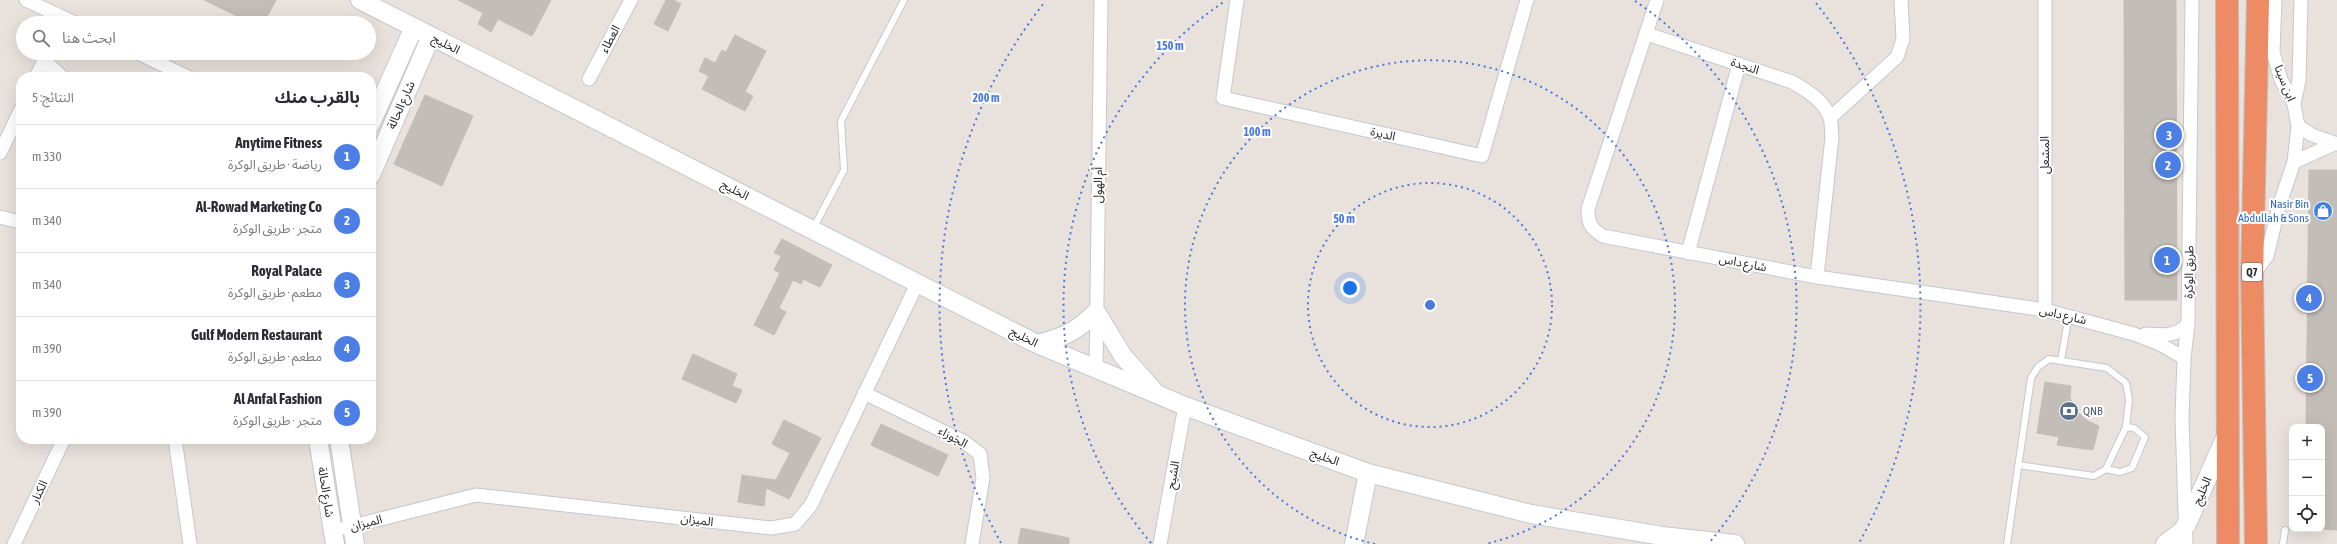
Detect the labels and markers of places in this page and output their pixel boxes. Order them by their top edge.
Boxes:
pin: 3 [2156,120,2182,150]
pin: 2 [2155,150,2181,180]
place label: Nasir Bin Abdullah & Sons [2238,197,2309,225]
shop icon: Nasir Bin Abdullah & Sons [2312,200,2334,222]
pin: 1 [2154,245,2180,275]
pin: 4 [2296,283,2322,313]
centre of rings [1423,298,1437,312]
pin: 5 [2297,363,2323,393]
bank icon: QNB [2058,400,2080,422]
place label: QNB [2083,404,2103,418]

